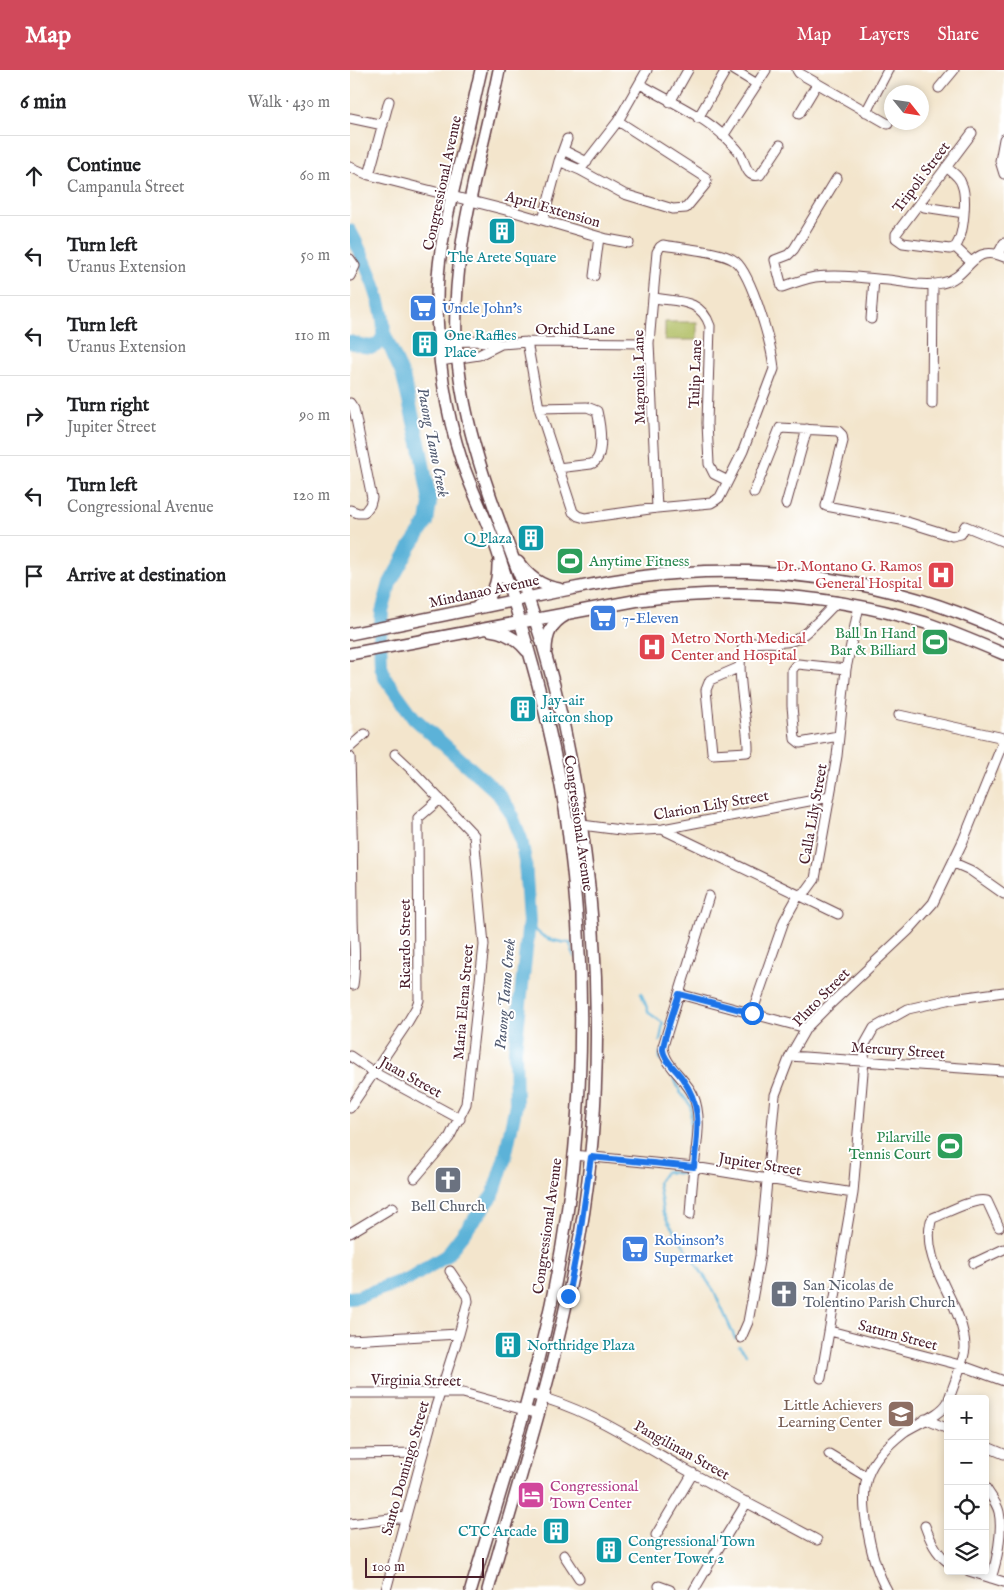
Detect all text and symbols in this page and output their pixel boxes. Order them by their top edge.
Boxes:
text: Map [25,20,71,51]
text: Map [797,24,831,47]
text: Layers [859,24,910,47]
text: Share [938,24,979,47]
north arrow [884,85,929,130]
text: 6 min [20,89,66,116]
text: Walk · 430 m [248,93,330,113]
street label: Congressional Avenue [419,114,466,252]
street label: Tripoli Street [889,138,954,217]
text: Continue [67,154,141,178]
icon: ahead [20,162,48,190]
text: 60 m [300,166,330,186]
text: Campanula Street [67,178,185,198]
street label: April Extension [502,187,603,232]
building icon: The Arete Square [487,216,517,246]
text: Turn left [67,234,138,258]
icon: left [20,242,48,270]
text: 50 m [301,246,330,266]
place label: The Arete Square [448,248,556,267]
text: Uranus Extension [67,258,186,278]
supermarket icon: Uncle John's [408,293,438,323]
place label: Uncle John's [442,299,522,318]
text: Turn left [67,314,138,338]
street label: Orchid Lane [535,320,615,339]
icon: left [20,322,48,350]
text: 110 m [294,326,330,346]
place label: One Raffles Place [444,326,516,362]
building icon: One Raffles Place [410,329,440,359]
street label: Magnolia Lane [629,329,650,424]
text: Uranus Extension [67,338,186,358]
street label: Tulip Lane [685,339,706,409]
water label: Pasong Tamo Creek [412,386,453,500]
text: Turn right [67,394,149,418]
icon: right [20,402,48,430]
text: 90 m [299,406,330,426]
text: Jupiter Street [67,418,156,438]
text: Turn left [67,474,138,498]
icon: left [20,482,48,510]
text: 120 m [293,486,330,506]
text: Congressional Avenue [67,498,214,518]
building icon: Q Plaza [516,523,546,553]
place label: Q Plaza [464,529,513,548]
sports icon: Anytime Fitness [555,546,585,576]
place label: Anytime Fitness [588,552,689,571]
place label: Dr. Montano G. Ramos General Hospital [776,557,923,593]
hospital icon: Dr. Montano G. Ramos General Hospital [926,560,956,590]
icon: arrive [20,562,48,590]
text: Arrive at destination [67,564,226,588]
street label: Mindanao Avenue [427,571,541,612]
supermarket icon: 7-Eleven [588,603,618,633]
place label: 7-Eleven [622,609,679,628]
place label: Ball In Hand Bar & Billiard [830,624,917,660]
sports icon: Ball In Hand Bar & Billiard [920,627,950,657]
place label: Metro North Medical Center and Hospital [671,629,807,665]
hospital icon: Metro North Medical Center and Hospital [637,632,667,662]
place label: Jay-air aircon shop [540,691,613,727]
building icon: Jay-air aircon shop [508,694,538,724]
street label: Congressional Avenue [560,754,597,893]
street label: Calla Lily Street [795,762,832,866]
street label: Clarion Lily Street [652,786,770,825]
street label: Ricardo Street [396,899,415,989]
water label: Pasong Tamo Creek [491,937,521,1051]
street label: Maria Elena Street [449,943,478,1061]
street label: Pluto Street [789,964,854,1031]
route start [741,1002,764,1025]
street label: Mercury Street [850,1038,946,1063]
street label: Juan Street [374,1052,445,1102]
place label: Pilarville Tennis Court [849,1128,931,1164]
sports icon: Pilarville Tennis Court [935,1131,965,1161]
street label: Jupiter Street [715,1148,803,1180]
street label: Congressional Avenue [529,1157,566,1295]
church icon: Bell Church [433,1165,463,1195]
place label: Bell Church [411,1197,485,1216]
place label: Robinson's Supermarket [654,1231,733,1267]
supermarket icon: Robinson's Supermarket [620,1234,650,1264]
place label: San Nicolas de Tolentino Parish Church [803,1276,955,1312]
church icon: San Nicolas de Tolentino Parish Church [769,1279,799,1309]
route end [557,1285,580,1308]
street label: Saturn Street [856,1316,940,1355]
building icon: Northridge Plaza [493,1330,523,1360]
place label: Northridge Plaza [527,1336,635,1355]
street label: Virginia Street [370,1370,461,1391]
map controls [944,1395,989,1575]
button: + [944,1395,989,1440]
place label: Little Achievers Learning Center [778,1396,882,1432]
street label: Santo Domingo Street [377,1399,434,1538]
school or university icon: Little Achievers Learning Center [886,1399,916,1429]
street label: Pangilinan Street [631,1416,733,1485]
button: − [944,1440,989,1485]
place label: Congressional Town Center [550,1477,639,1513]
hotel icon: Congressional Town Center [516,1480,546,1510]
button: locate [944,1485,989,1530]
building icon: CTC Arcade [541,1516,571,1546]
place label: CTC Arcade [458,1522,537,1541]
button: layers [944,1530,989,1575]
place label: Congressional Town Center Tower 2 [628,1532,755,1568]
building icon: Congressional Town Center Tower 2 [594,1535,624,1565]
scale bar [365,1555,484,1578]
text: 100 m [372,1558,405,1576]

